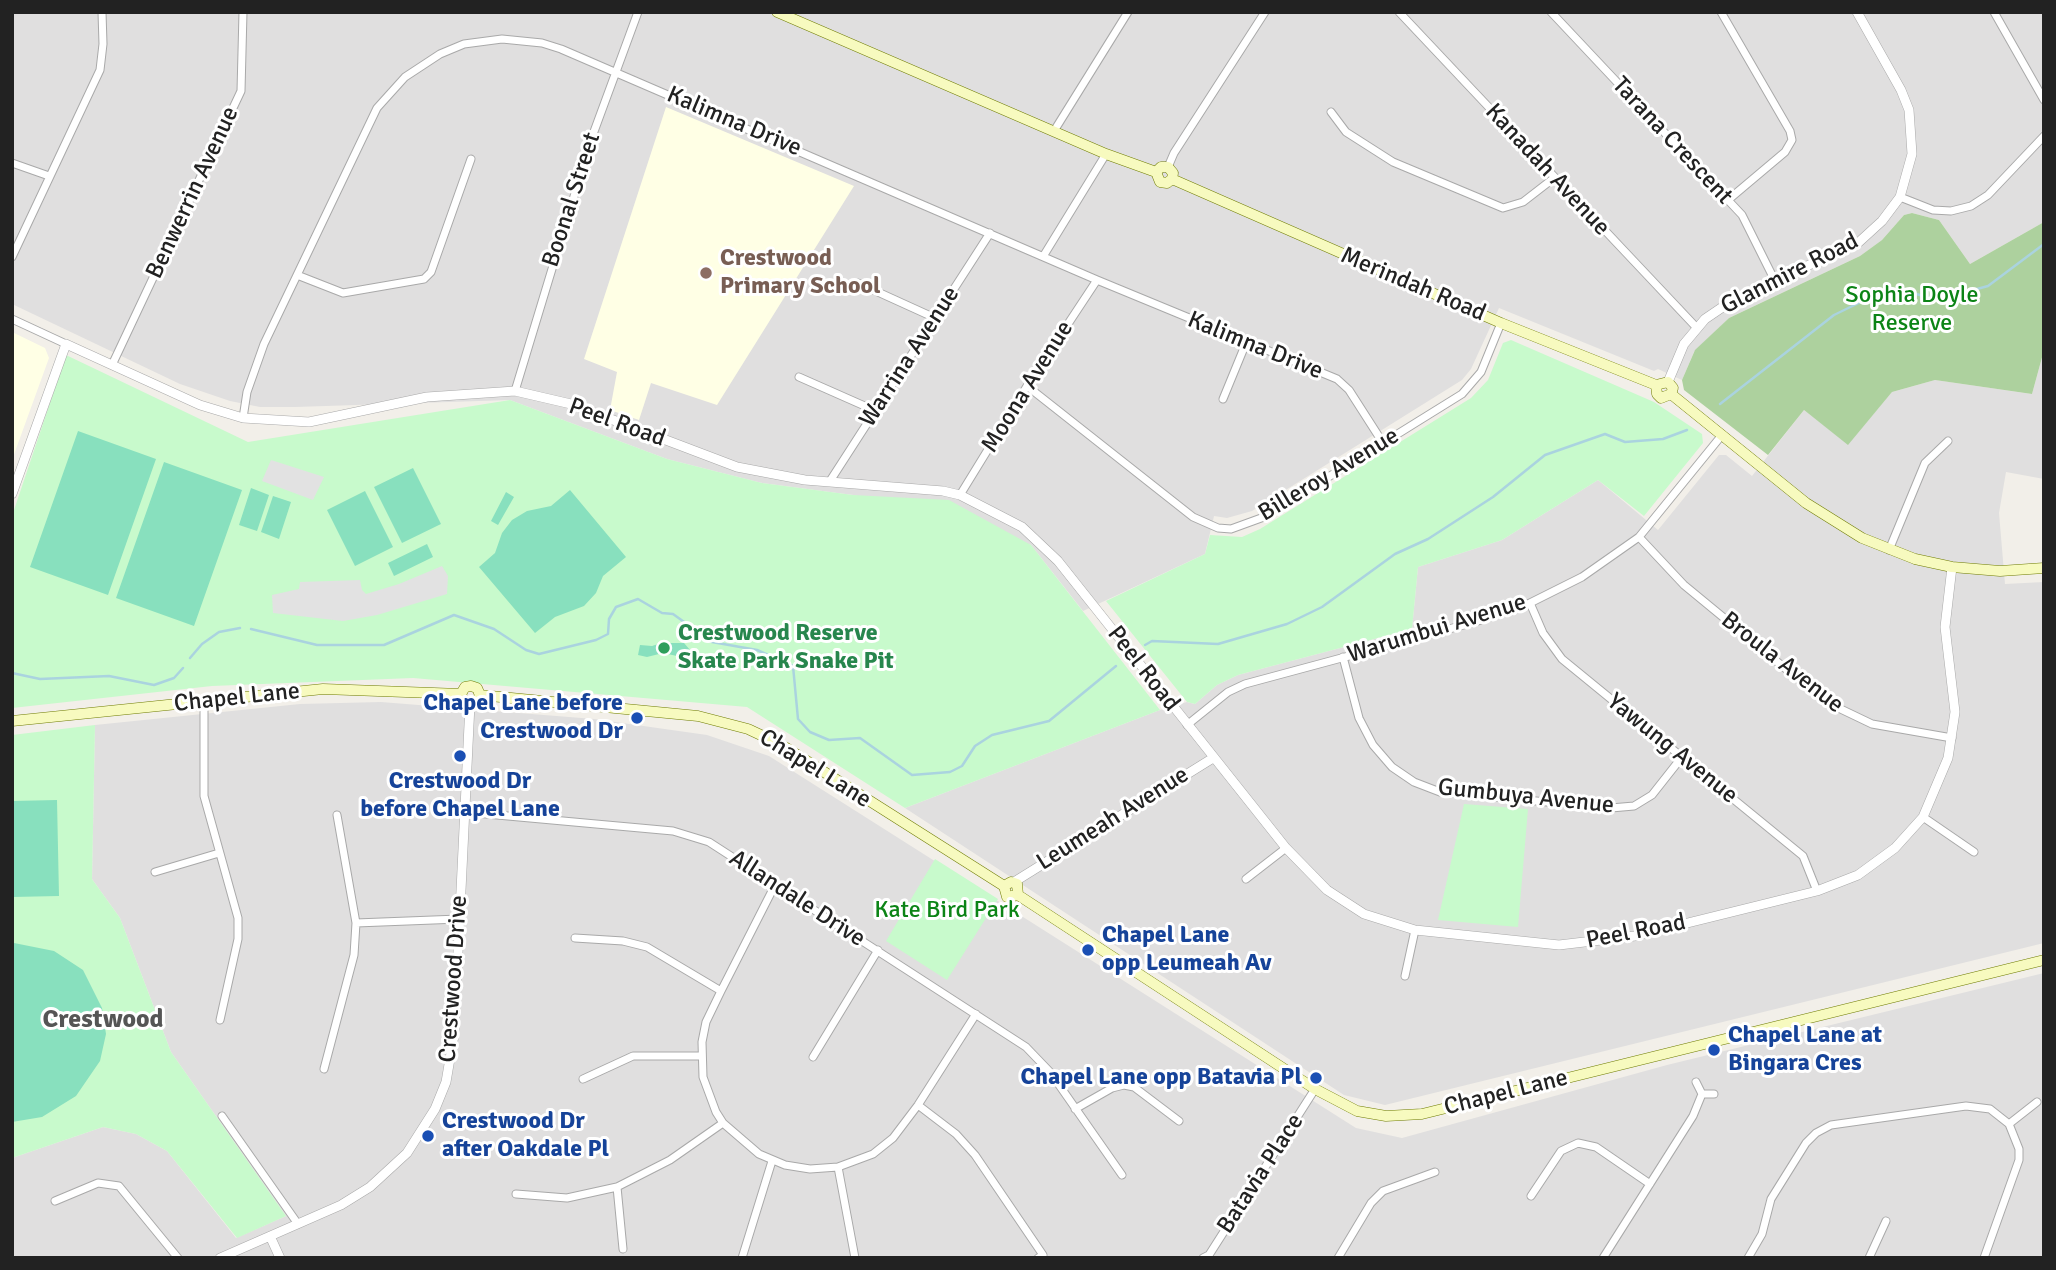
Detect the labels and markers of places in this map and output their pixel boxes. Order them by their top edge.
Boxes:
place label: Crestwood Primary School [720,245,881,301]
marker: Crestwood Primary School [698,265,714,281]
place label: Crestwood Reserve Skate Park Snake Pit [678,620,894,676]
marker: Crestwood Reserve Skate Park Snake Pit [656,640,672,656]
place label: Chapel Lane before Crestwood Dr [423,690,623,746]
marker: Chapel Lane before Crestwood Dr [629,710,645,726]
marker: Crestwood Dr before Chapel Lane [452,748,468,764]
place label: Crestwood Dr before Chapel Lane [360,768,560,824]
place label: Chapel Lane opp Leumeah Av [1102,922,1271,978]
marker: Chapel Lane opp Leumeah Av [1080,942,1096,958]
place label: Chapel Lane at Bingara Cres [1728,1022,1882,1078]
marker: Chapel Lane at Bingara Cres [1706,1042,1722,1058]
place label: Chapel Lane opp Batavia Pl [1020,1064,1302,1092]
marker: Chapel Lane opp Batavia Pl [1308,1070,1324,1086]
place label: Crestwood Dr after Oakdale Pl [442,1108,609,1164]
marker: Crestwood Dr after Oakdale Pl [420,1128,436,1144]

